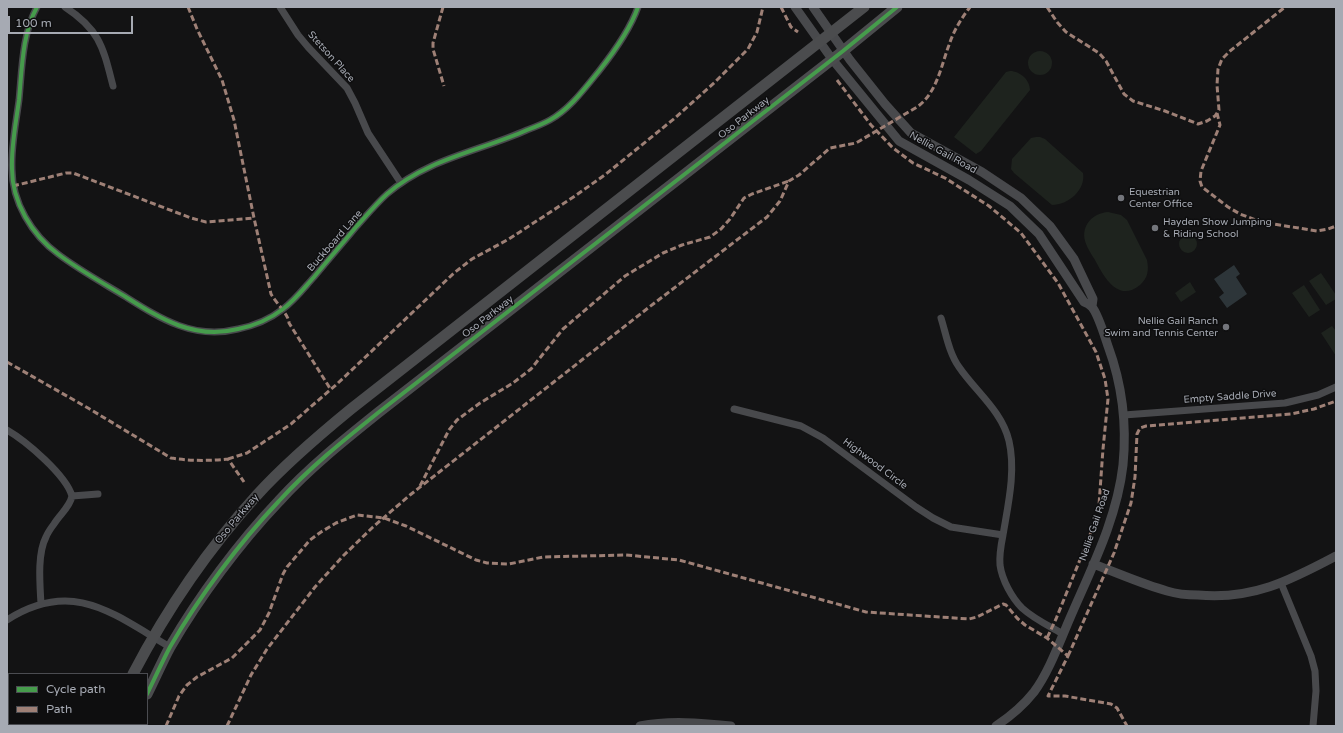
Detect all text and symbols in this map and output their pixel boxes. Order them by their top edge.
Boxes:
scale bar [10,8,135,34]
text: 100 m [15,16,52,30]
street label: Stetson Place [305,29,357,85]
street label: Oso Parkway [716,94,772,142]
street label: Nellie Gail Road [907,130,979,176]
place label: Equestrian Center Office [1129,186,1193,210]
marker: Equestrian Center Office [1116,193,1126,203]
street label: Buckboard Lane [305,208,365,274]
place label: Hayden Show Jumping & Riding School [1163,216,1272,240]
marker: Hayden Show Jumping & Riding School [1150,223,1160,233]
street label: Oso Parkway [460,293,516,341]
place label: Nellie Gail Ranch Swim and Tennis Center [1105,315,1218,338]
marker: Nellie Gail Ranch Swim and Tennis Center [1221,322,1231,332]
street label: Empty Saddle Drive [1183,388,1277,406]
street label: Highwood Circle [840,436,910,492]
street label: Nellie Gail Road [1077,488,1113,562]
street label: Oso Parkway [213,492,261,546]
legend [8,673,148,725]
text: Cycle path [46,682,105,696]
text: Path [46,702,72,716]

